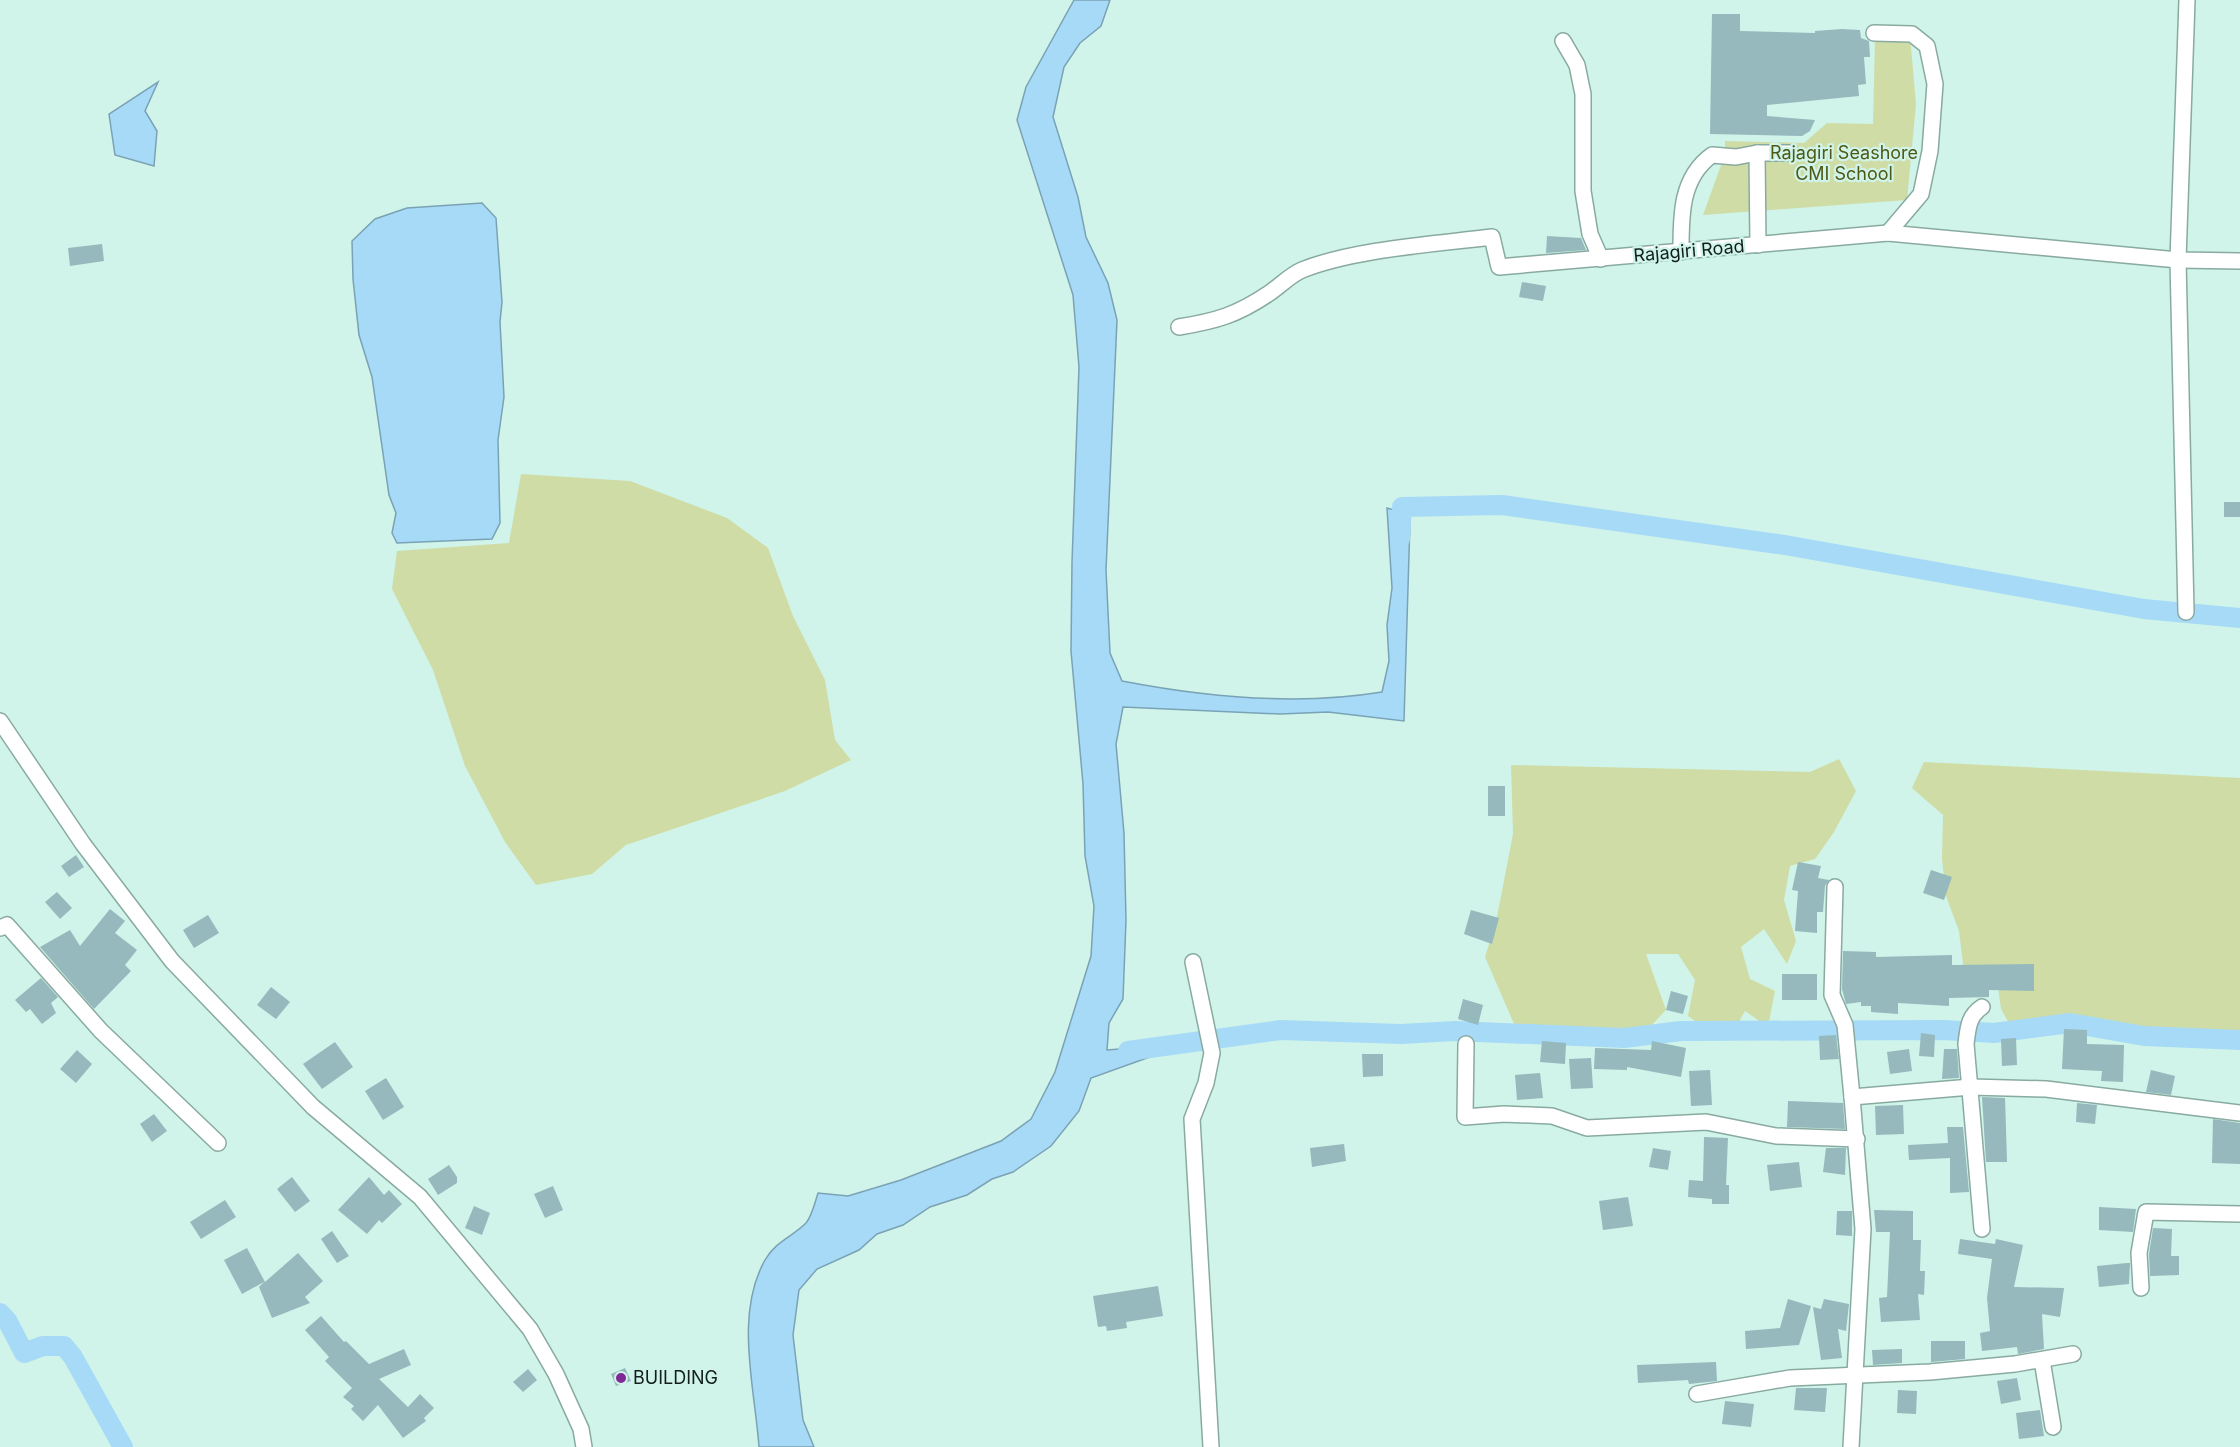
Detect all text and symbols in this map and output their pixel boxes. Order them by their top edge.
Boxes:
park label: Rajagiri Seashore CMI School [1770,142,1918,184]
street label: Rajagiri Road [1633,235,1745,266]
place label: BUILDING [633,1367,718,1388]
marker: BUILDING [614,1371,628,1385]

